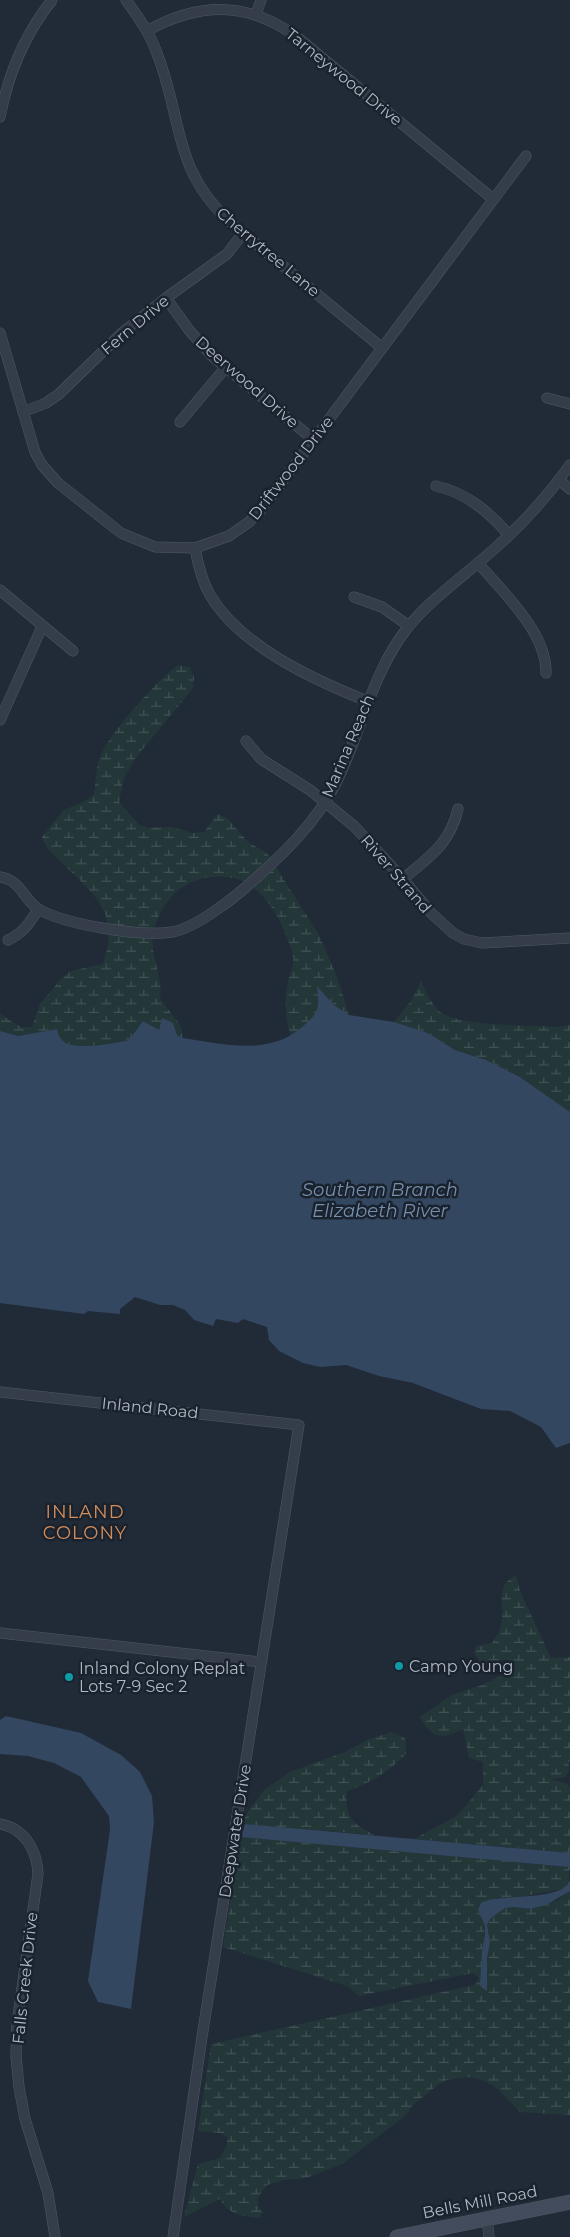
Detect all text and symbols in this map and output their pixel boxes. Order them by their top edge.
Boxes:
street label: Tarneywood Drive [282,24,406,130]
street label: Cherrytree Lane [213,203,323,301]
street label: Fern Drive [97,291,173,359]
street label: Deerwood Drive [192,332,302,432]
street label: Driftwood Drive [245,412,337,524]
street label: Marina Reach [318,692,378,800]
street label: River Strand [357,831,435,917]
water label: Southern Branch Elizabeth River [302,1179,458,1222]
street label: Inland Road [101,1393,199,1423]
district label: INLAND COLONY [43,1501,127,1544]
place label: Camp Young [409,1657,513,1676]
place label: Inland Colony Replat Lots 7-9 Sec 2 [79,1659,246,1696]
marker: Camp Young [393,1660,405,1672]
marker: Inland Colony Replat Lots 7-9 Sec 2 [63,1671,75,1683]
street label: Deepwater Drive [215,1763,255,1899]
street label: Falls Creek Drive [9,1911,41,2045]
street label: Bells Mill Road [421,2182,539,2222]

